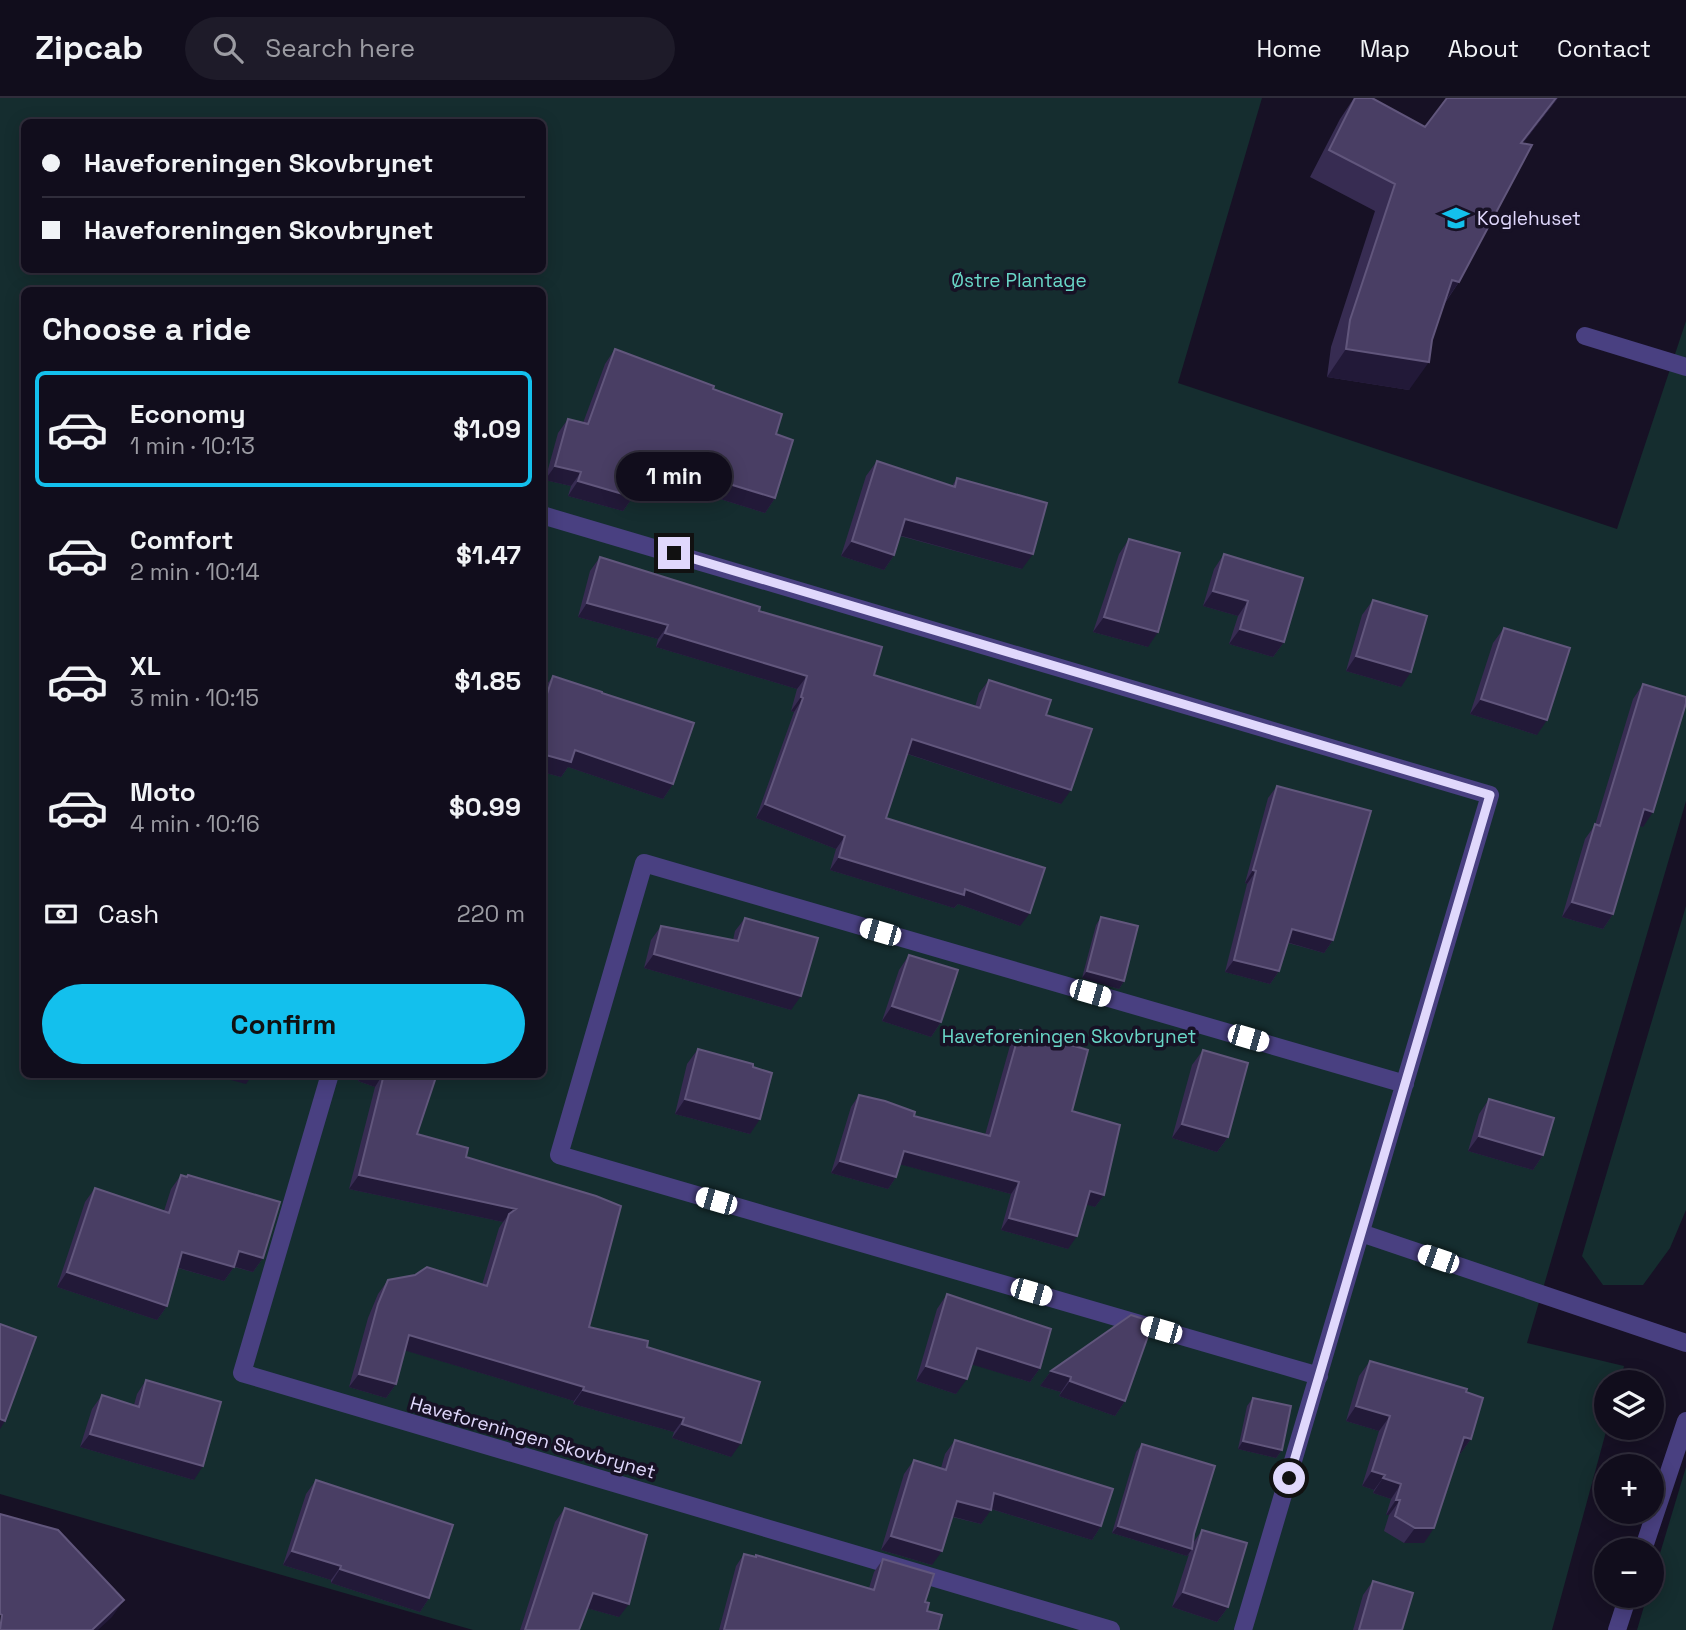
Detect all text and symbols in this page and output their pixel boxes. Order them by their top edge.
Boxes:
search box [185,17,675,80]
text: Zipcab [35,27,143,69]
icon: search [209,29,247,67]
text: Search here [265,31,415,65]
text: Home [1256,33,1322,64]
text: Map [1360,33,1410,64]
text: About [1448,33,1519,64]
text: Contact [1557,33,1651,64]
text: Haveforeningen Skovbrynet [84,146,433,180]
school or university icon: Koglehuset [1441,203,1471,233]
place label: Koglehuset [1477,206,1581,231]
text: Haveforeningen Skovbrynet [84,213,433,247]
park label: Østre Plantage [951,268,1087,293]
text: Choose a ride [42,309,252,349]
text: Economy [130,397,246,431]
icon: car [46,398,109,461]
text: $1.09 [453,412,521,446]
text: 1 min · 10:13 [130,431,255,461]
callout: 1 min [616,452,732,500]
text: 1 min [646,461,702,491]
text: Comfort [130,523,233,557]
icon: car [46,524,109,587]
route end [658,537,690,569]
text: $1.47 [456,538,521,572]
text: 2 min · 10:14 [130,557,260,587]
text: XL [130,649,161,683]
icon: car [46,650,109,713]
text: $1.85 [455,664,521,698]
text: 3 min · 10:15 [130,683,259,713]
text: Moto [130,775,196,809]
icon: car [46,776,109,839]
text: $0.99 [449,790,521,824]
text: 4 min · 10:16 [130,809,260,839]
icon: cash [42,895,80,933]
text: Cash [98,897,159,931]
text: 220 m [457,899,525,929]
car [857,916,904,948]
car [1067,977,1114,1009]
button: Confirm [42,984,525,1064]
car [1225,1022,1272,1054]
park label: Haveforeningen Skovbrynet [942,1024,1196,1049]
car [693,1185,740,1217]
car [1415,1242,1462,1276]
car [1008,1276,1055,1308]
car [1138,1314,1185,1346]
map controls [1594,1370,1664,1608]
button: layers [1594,1370,1664,1440]
street label: Haveforeningen Skovbrynet [407,1390,659,1485]
button: + [1594,1454,1664,1524]
route start [1273,1462,1305,1494]
button: − [1594,1538,1664,1608]

